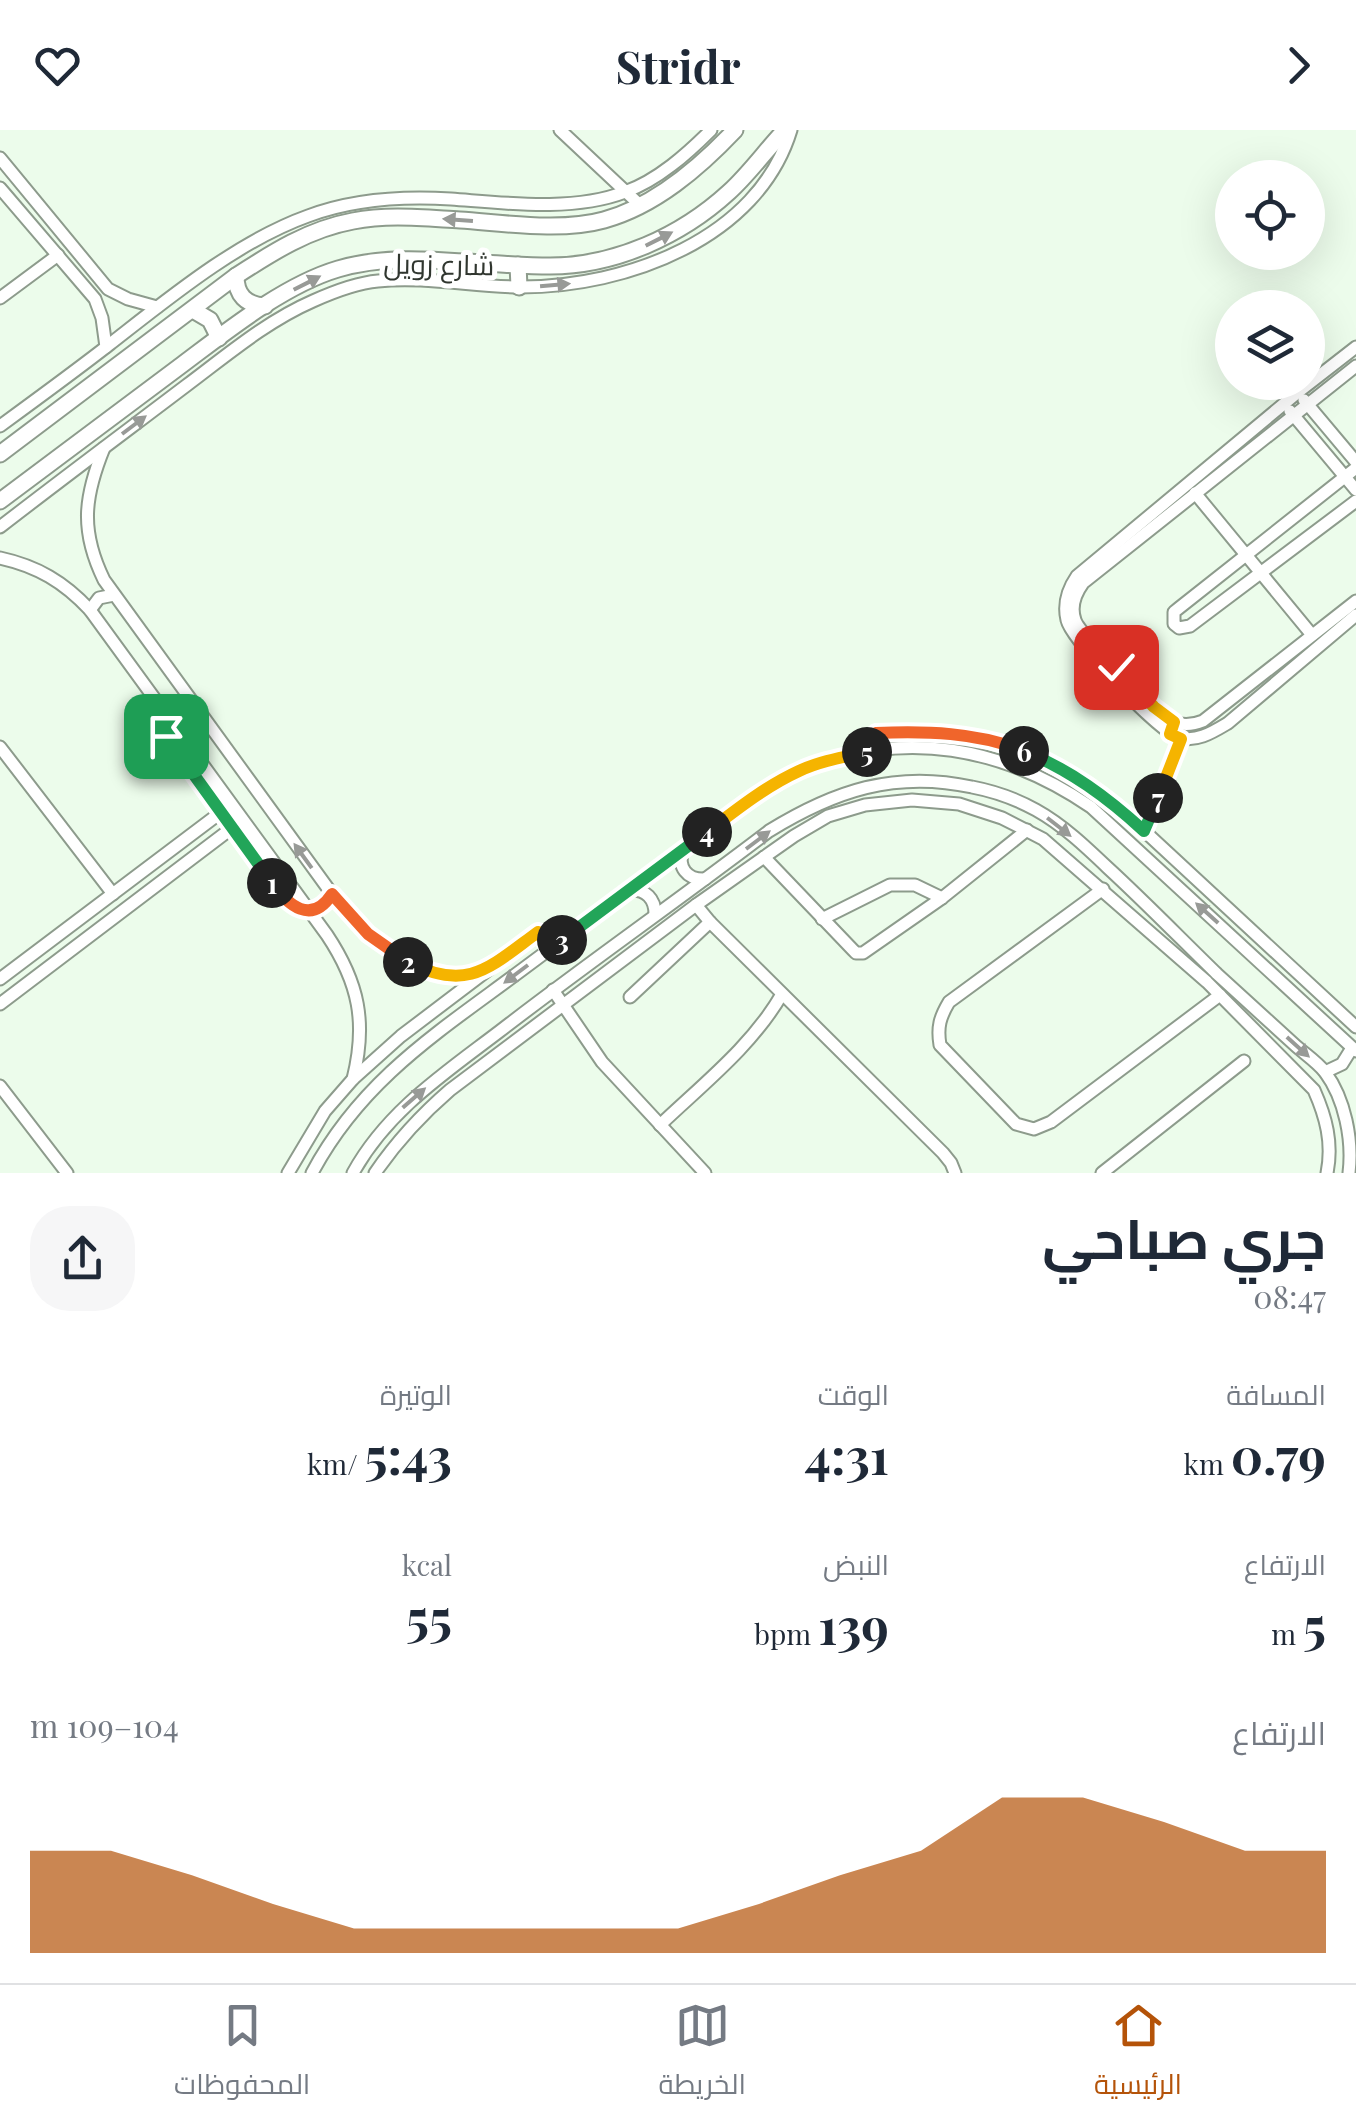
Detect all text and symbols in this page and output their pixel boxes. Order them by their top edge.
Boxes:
text: Stridr [615,35,741,95]
icon: heart [30,38,85,93]
icon: forward [1271,38,1326,93]
map controls [1215,160,1325,400]
button: locate [1215,160,1325,270]
one-way arrow [441,212,473,228]
one-way arrow [644,230,673,247]
street label: شارع زويل [383,244,495,284]
one-way arrow [293,275,322,292]
one-way arrow [540,277,572,293]
button: layers [1215,290,1325,400]
one-way arrow [121,416,147,436]
pin [1074,625,1159,710]
icon: check [1089,640,1144,695]
pin [124,694,209,779]
icon: arrive [139,709,194,764]
pin: 6 [999,726,1049,776]
pin: 5 [842,727,892,777]
text: 6 [1016,732,1032,769]
text: 5 [861,733,873,770]
pin: 7 [1133,773,1183,823]
text: 7 [1152,779,1164,816]
pin: 4 [682,807,732,857]
text: 4 [700,813,714,850]
one-way arrow [1046,816,1072,837]
one-way arrow [745,830,771,850]
one-way arrow [294,843,314,869]
pin: 1 [247,858,297,908]
text: 1 [267,864,277,901]
one-way arrow [1196,902,1220,925]
pin: 3 [537,915,587,965]
text: 3 [555,921,569,958]
pin: 2 [383,937,433,987]
text: 2 [401,943,415,980]
one-way arrow [503,964,529,984]
one-way arrow [1286,1035,1310,1058]
one-way arrow [402,1088,427,1110]
text: جري صباحي [1042,1199,1326,1273]
button: share [30,1206,135,1311]
text: 08:47 [1253,1274,1326,1317]
text: الوتيرة [380,1375,452,1412]
text: الوقت [818,1375,889,1412]
text: المسافة [1226,1375,1326,1412]
text: 5:43 [365,1421,452,1488]
text: 4:31 [805,1421,889,1488]
text: 0.79 [1231,1421,1326,1488]
text: /km [307,1445,365,1482]
text: km [1184,1445,1231,1482]
text: النبض [823,1545,889,1582]
text: الارتفاع [1244,1545,1326,1582]
text: kcal [402,1546,452,1583]
text: 55 [406,1583,452,1650]
text: 139 [818,1591,889,1658]
text: 5 [1303,1591,1326,1658]
text: bpm [754,1615,818,1652]
text: m [1271,1615,1303,1652]
text: 104–109 m [30,1703,179,1746]
text: الارتفاع [1232,1710,1326,1753]
tab: المحفوظات [174,1998,310,2110]
tab: الخريطة [659,1998,746,2110]
tab: الرئيسية [1094,1998,1182,2110]

